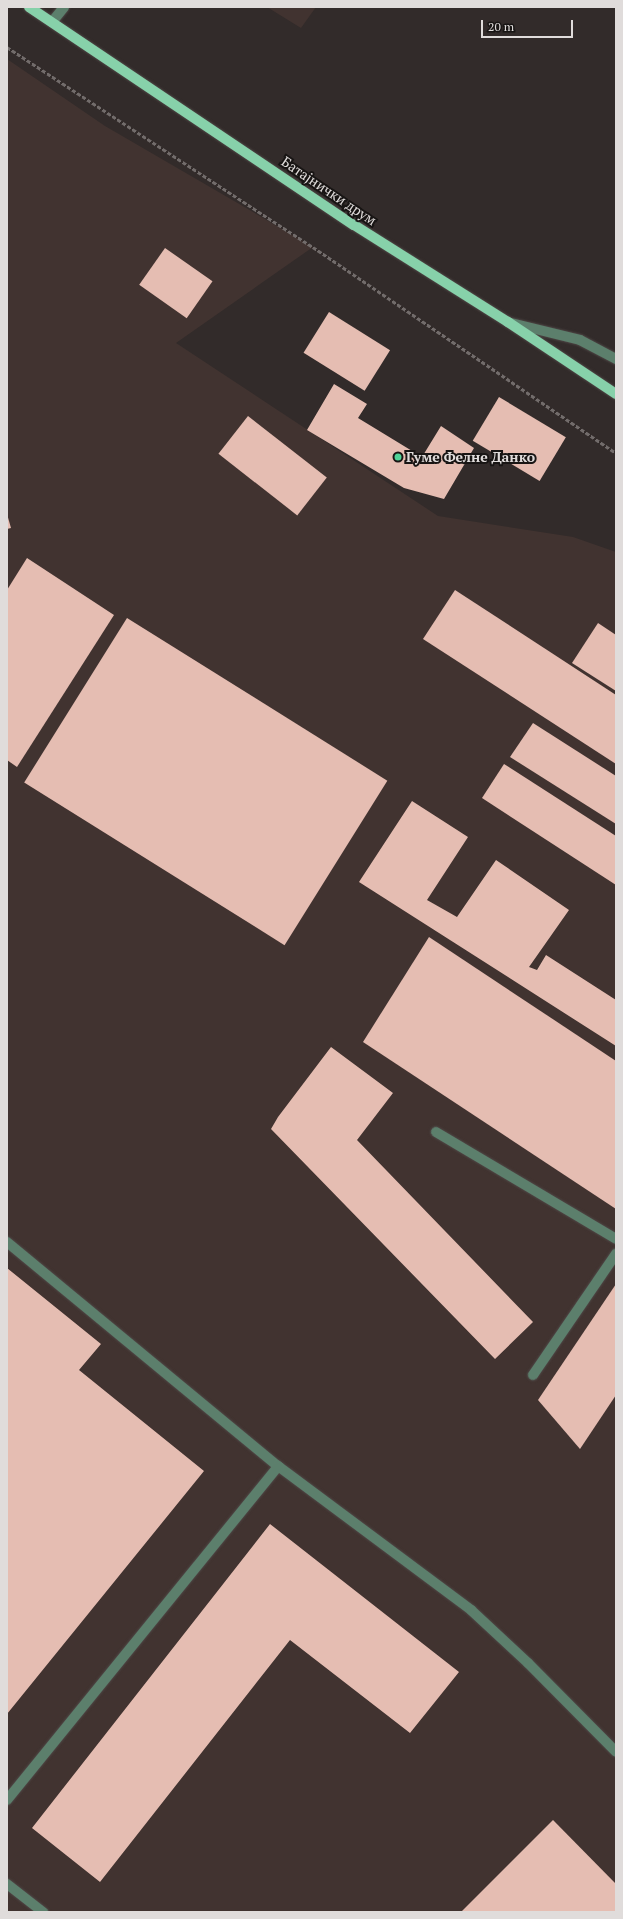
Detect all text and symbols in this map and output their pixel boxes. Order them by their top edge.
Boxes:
scale bar [483,12,575,38]
text: 20 m [488,19,514,34]
street label: Батајнички друм [278,153,380,229]
place label: Гуме Фелне Данко [406,449,535,465]
marker: Гуме Фелне Данко [393,452,403,462]

